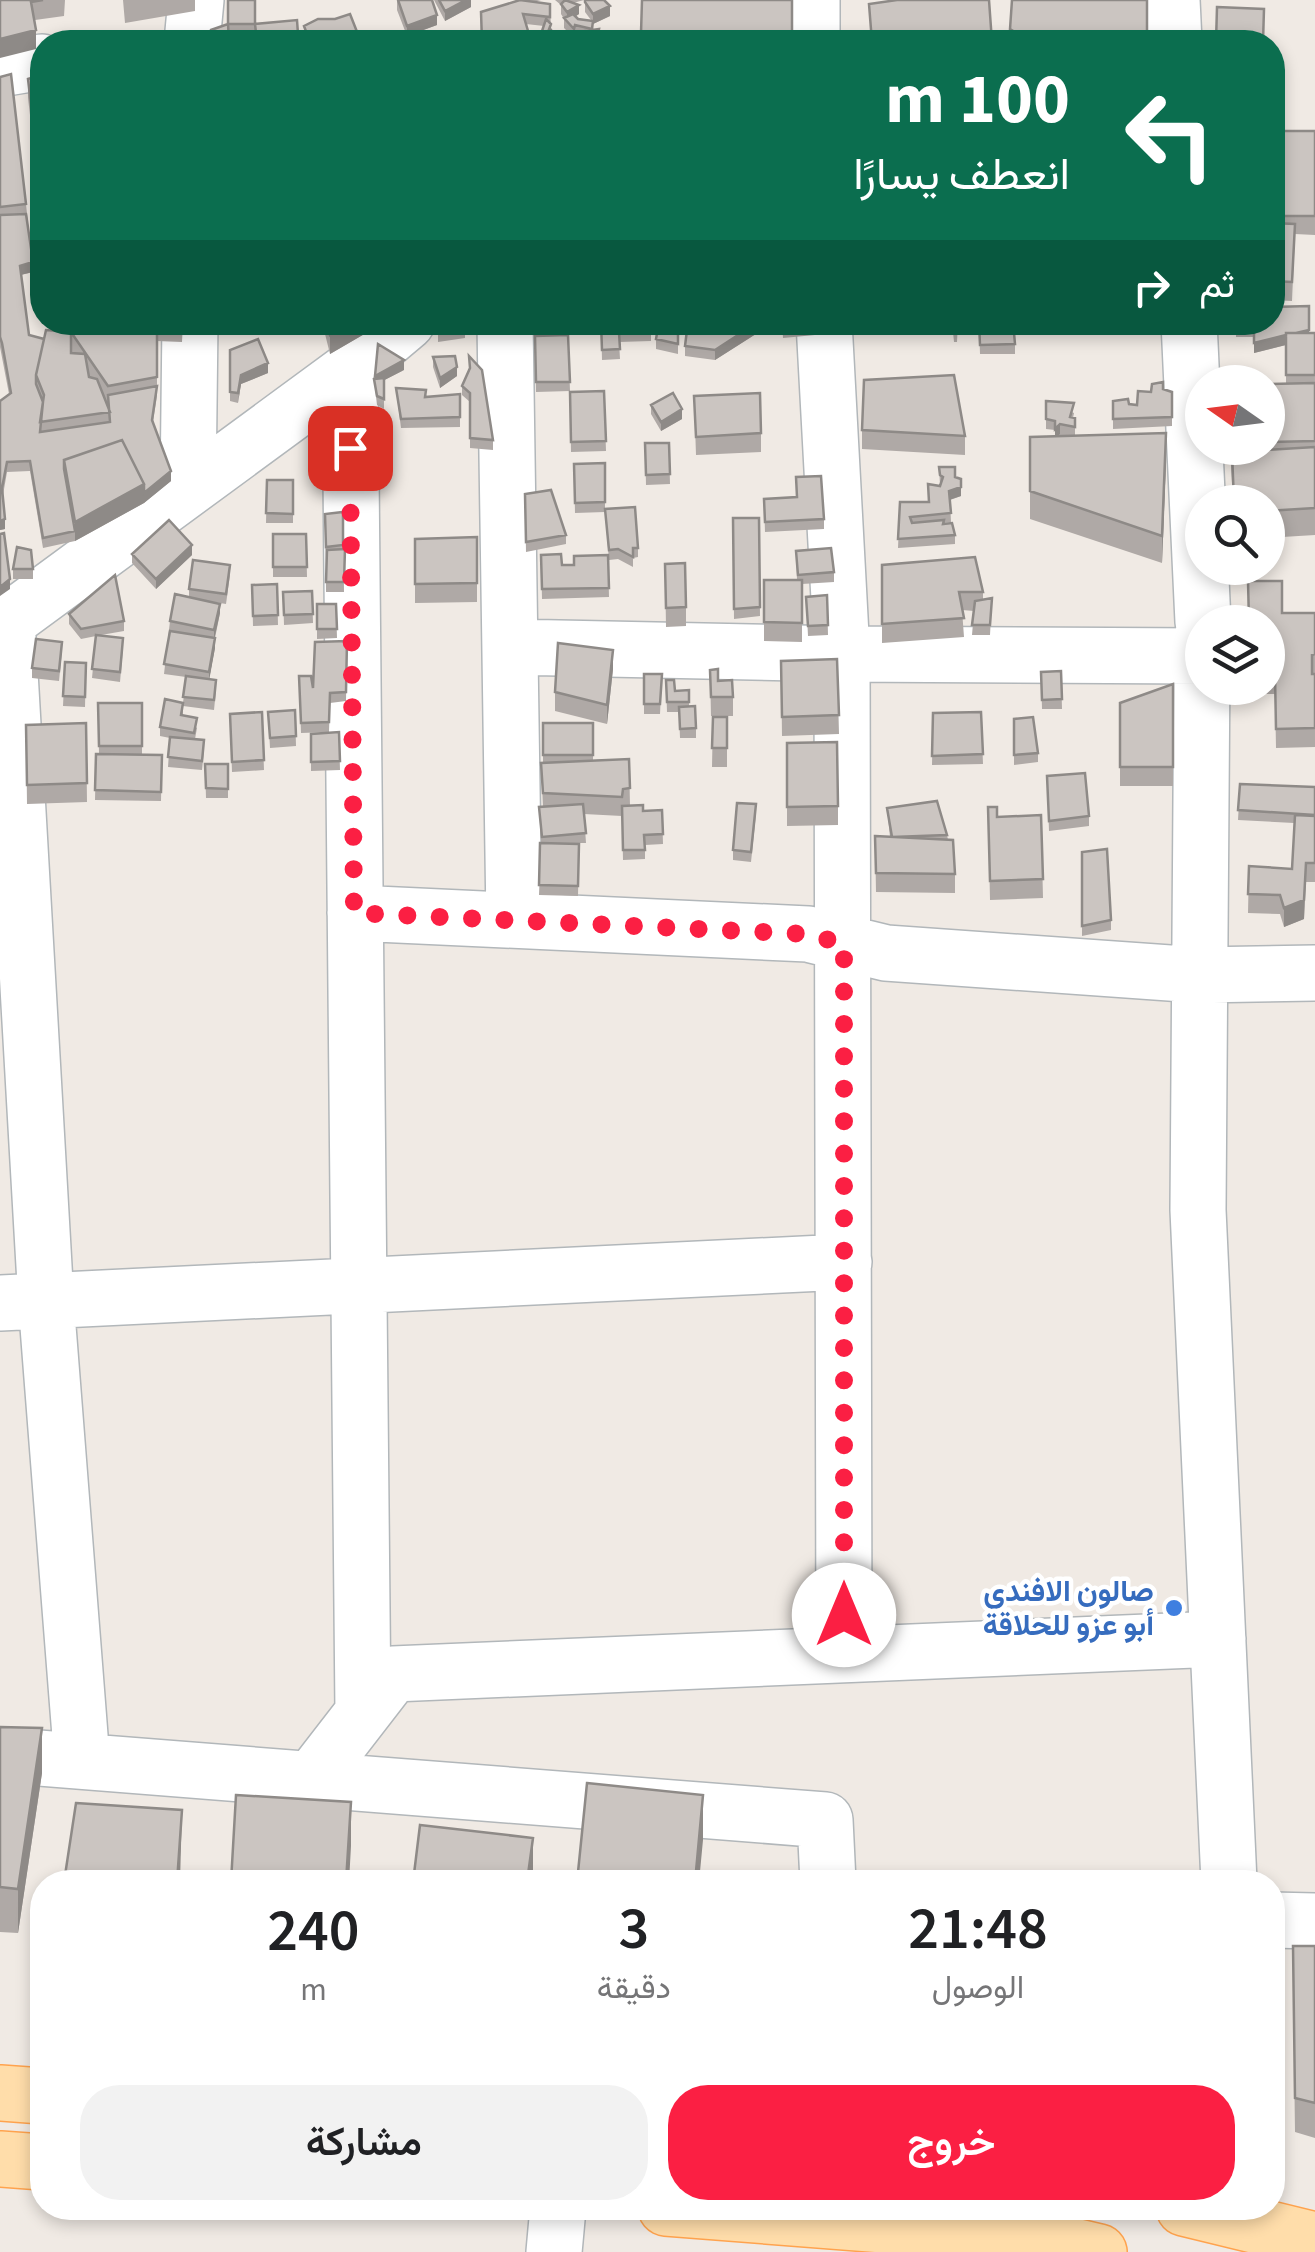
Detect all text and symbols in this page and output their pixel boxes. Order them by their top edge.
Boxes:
text: 100 m [885,50,1070,150]
icon: left [1105,70,1235,200]
text: انعطف يسارًا [853,143,1070,207]
text: ثم [1199,258,1235,312]
icon: right [1124,260,1179,315]
north arrow [1185,365,1285,465]
map controls [1185,365,1285,705]
pin [308,406,393,491]
icon: arrive [323,421,378,476]
button: search [1185,485,1285,585]
button: layers [1185,605,1285,705]
position arrow [792,1563,896,1667]
place label: صالون الافندي أبو عزو للحلاقة [983,1570,1154,1647]
marker: صالون الافندي أبو عزو للحلاقة [1163,1597,1185,1619]
text: 3 [618,1887,649,1972]
text: 21:48 [908,1887,1048,1972]
text: 240 [267,1889,360,1974]
text: دقيقة [597,1965,671,2011]
text: الوصول [932,1965,1024,2011]
text: m [300,1967,327,2013]
button: مشاركة [80,2085,648,2200]
button: خروج [668,2085,1235,2200]

